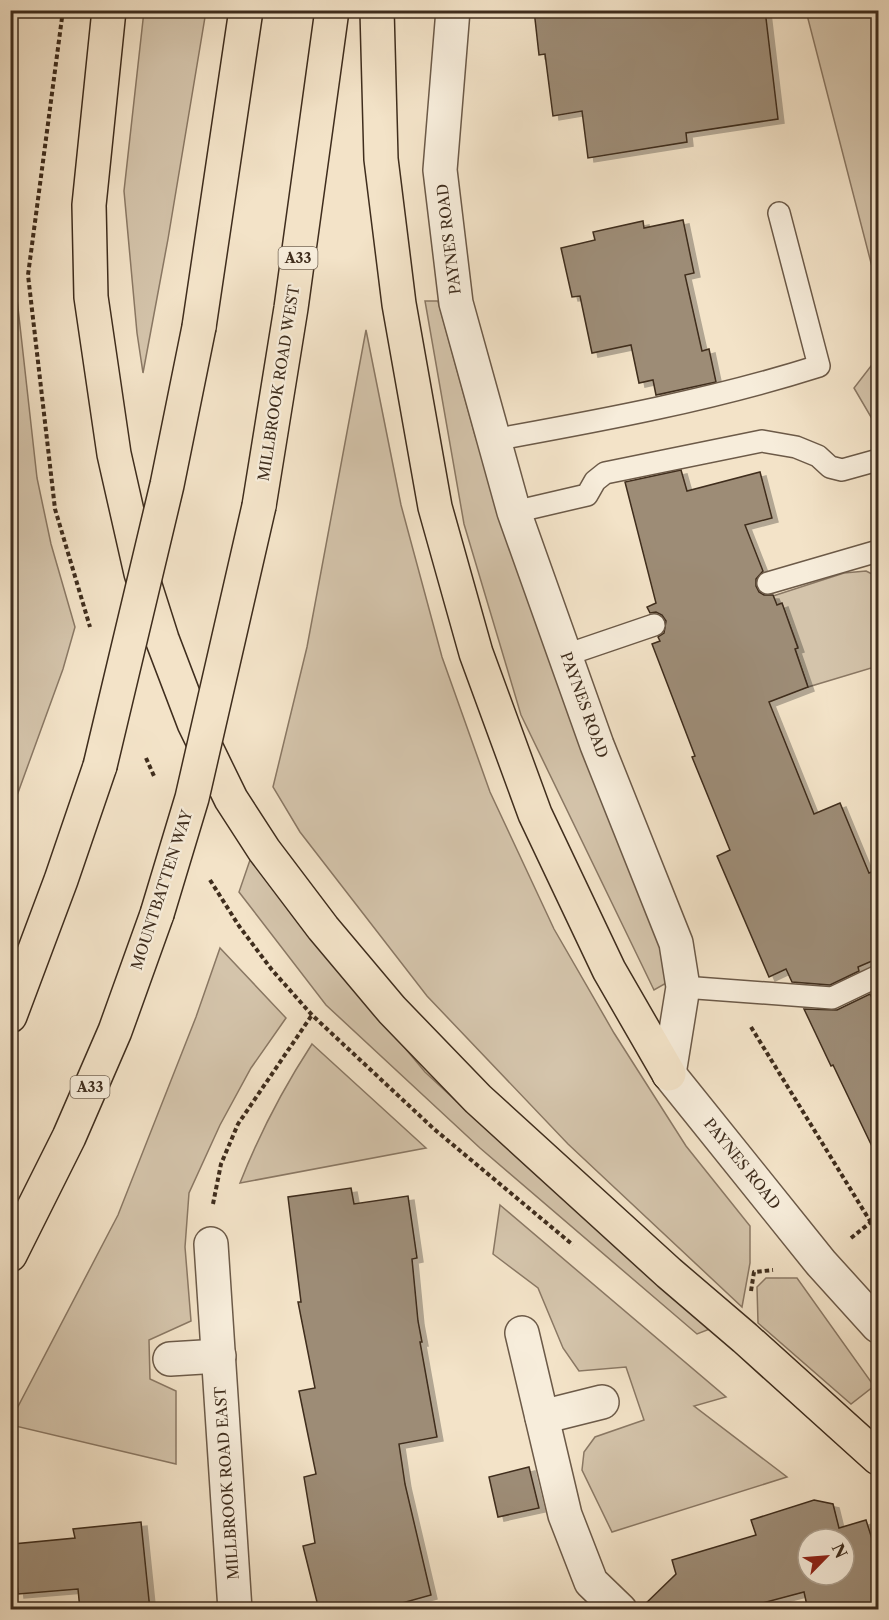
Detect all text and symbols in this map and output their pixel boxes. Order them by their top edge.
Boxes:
street label: PAYNES ROAD [432,183,465,296]
road number: A33 [278,247,318,269]
street label: MILLBROOK ROAD WEST [254,283,304,482]
street label: PAYNES ROAD [556,649,612,760]
street label: MOUNTBATTEN WAY [127,807,197,972]
road number: A33 [70,1076,110,1098]
street label: PAYNES ROAD [700,1114,785,1213]
street label: MILLBROOK ROAD EAST [210,1385,243,1580]
north arrow [796,1527,856,1587]
text: N [828,1540,852,1561]

